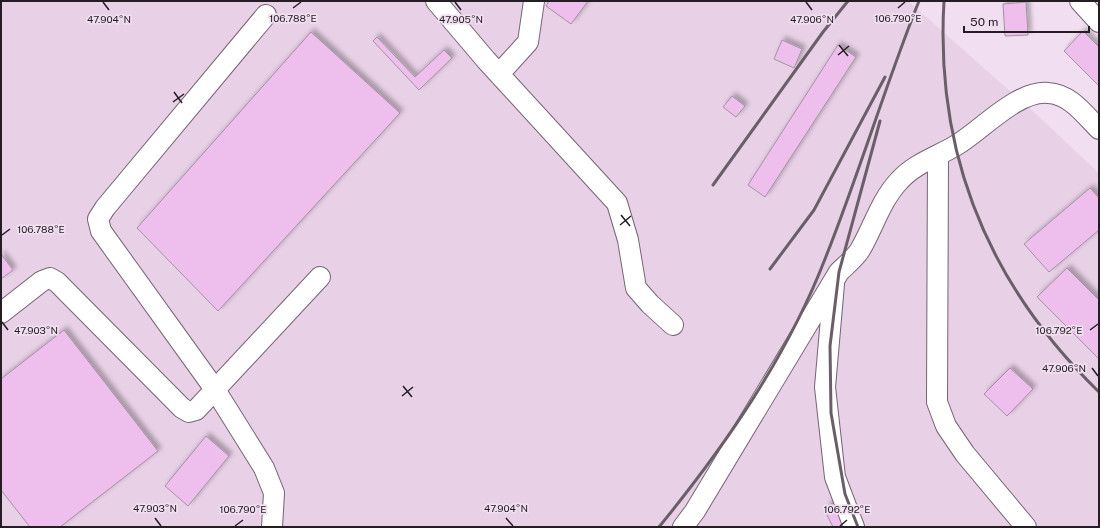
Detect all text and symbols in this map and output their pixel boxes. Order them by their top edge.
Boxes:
scale bar [964,8,1089,34]
text: 106.788°E [269,12,317,24]
text: 106.790°E [874,12,922,24]
text: 47.904°N [87,13,131,25]
text: 47.905°N [439,13,483,25]
text: 47.906°N [790,13,834,25]
text: 50 m [970,15,998,29]
text: 106.788°E [17,223,65,235]
text: 47.903°N [14,324,58,336]
text: 106.792°E [1036,324,1082,336]
text: 47.906°N [1042,362,1086,374]
text: 47.903°N [133,502,177,514]
text: 47.904°N [484,502,528,514]
text: 106.790°E [219,503,267,515]
text: 106.792°E [824,503,870,515]

